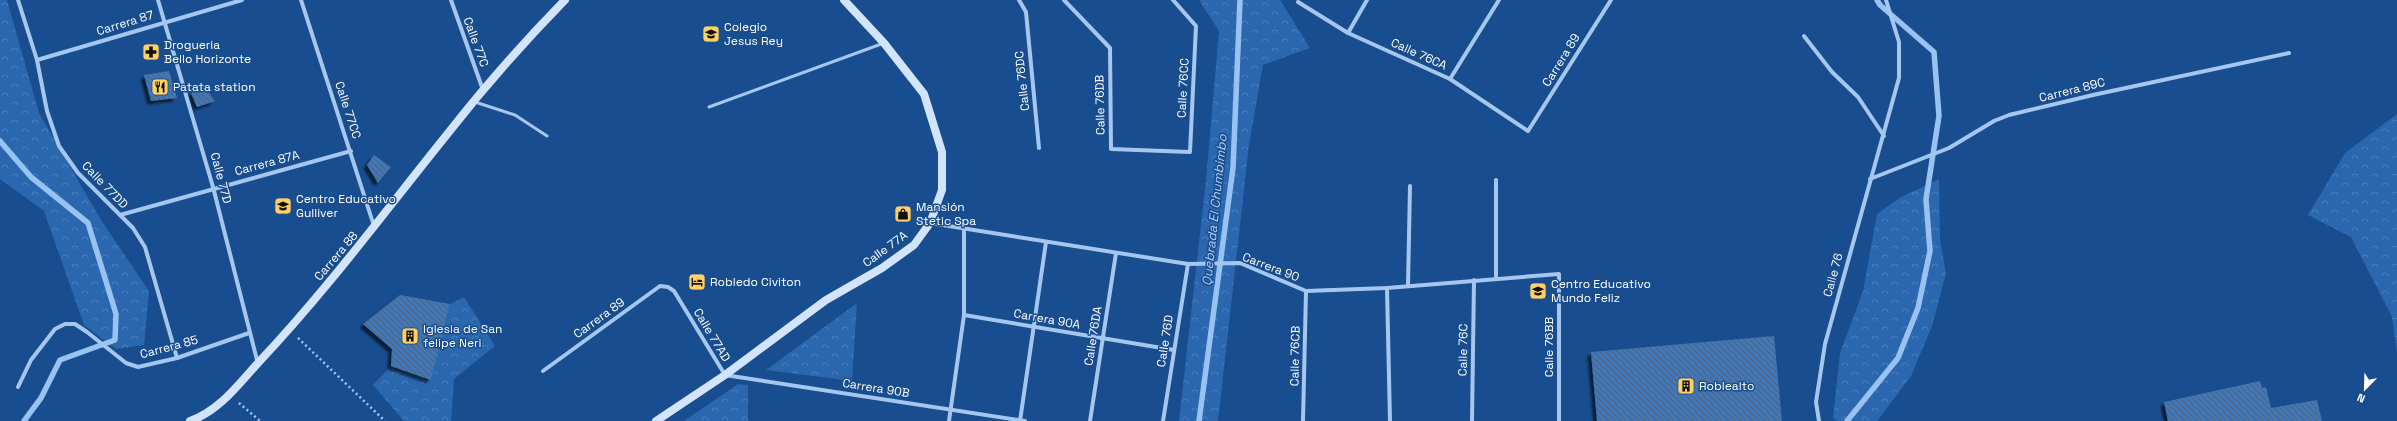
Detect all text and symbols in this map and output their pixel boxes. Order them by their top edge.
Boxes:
street label: Carrera 87 [94,7,156,39]
street label: Calle 77C [460,15,492,69]
place label: Colegio Jesus Rey [724,19,783,49]
school or university icon: Colegio Jesus Rey [701,24,721,44]
street label: Carrera 89 [1538,30,1584,90]
street label: Calle 76CA [1388,35,1450,74]
place label: Drogueria Bello Horizonte [164,37,251,67]
pharmacy icon: Drogueria Bello Horizonte [141,42,161,62]
street label: Calle 76DC [1011,50,1033,112]
street label: Calle 76CC [1173,57,1193,118]
street label: Carrera 89C [2037,74,2107,106]
street label: Calle 76DB [1091,75,1109,135]
restaurant icon: Patata station [150,77,170,97]
place label: Patata station [173,79,256,95]
street label: Calle 77CC [331,79,365,141]
water label: Quebrada El Chumbimbo [1198,133,1231,287]
street label: Carrera 87A [233,147,302,179]
street label: Calle 77D [207,151,235,205]
street label: Calle 77DD [78,158,132,212]
place label: Centro Educativo Gulliver [296,191,396,221]
school or university icon: Centro Educativo Gulliver [273,196,293,216]
place label: Mansión Stetic Spa [916,199,976,229]
shop icon: Mansión Stetic Spa [893,204,913,224]
street label: Calle 77A [859,227,911,271]
street label: Carrera 88 [311,228,361,284]
street label: Carrera 90 [1240,249,1302,285]
street label: Calle 76 [1819,251,1847,299]
hotel icon: Robledo Civiton [687,272,707,292]
place label: Robledo Civiton [710,274,801,290]
place label: Centro Educativo Mundo Feliz [1551,276,1651,306]
school or university icon: Centro Educativo Mundo Feliz [1528,281,1548,301]
street label: Carrera 89 [570,294,628,342]
street label: Calle 77AD [690,305,734,365]
street label: Carrera 90A [1012,305,1082,333]
street label: Calle 76DA [1080,305,1106,367]
street label: Calle 76D [1153,314,1177,368]
street label: Calle 76BB [1541,317,1557,377]
place label: Iglesia de San felipe Neri [423,321,502,351]
street label: Calle 76C [1455,323,1471,376]
building icon: Iglesia de San felipe Neri [400,326,420,346]
street label: Calle 76CB [1286,326,1304,386]
street label: Carrera 85 [138,332,200,362]
north arrow [2345,369,2385,409]
street label: Carrera 90B [841,375,911,401]
building icon: Roblealto [1676,376,1696,396]
place label: Roblealto [1699,378,1754,394]
text: N [2355,390,2367,406]

